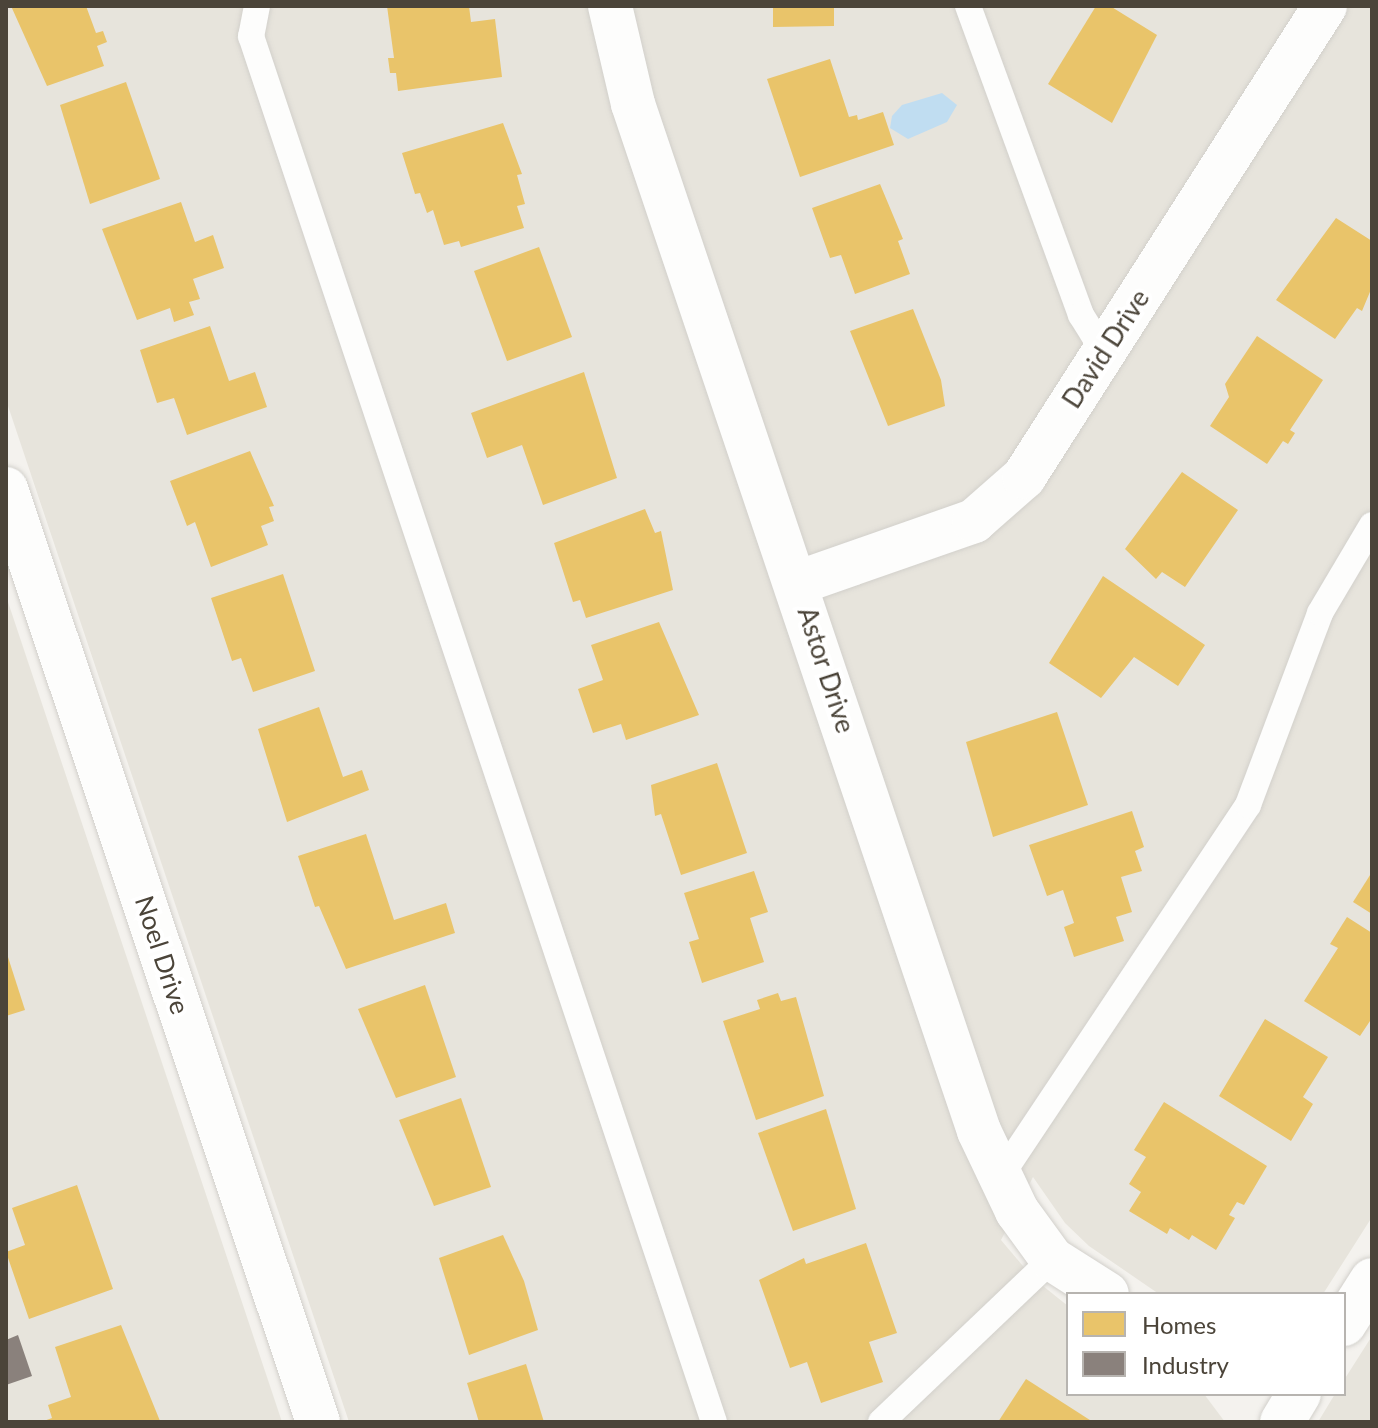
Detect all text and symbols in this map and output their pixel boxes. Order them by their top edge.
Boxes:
street label: David Drive [1056,284,1156,414]
street label: Astor Drive [791,603,861,737]
street label: Noel Drive [128,892,196,1018]
legend [1066,1292,1346,1396]
text: Homes [1142,1310,1216,1339]
text: Industry [1142,1350,1229,1379]

